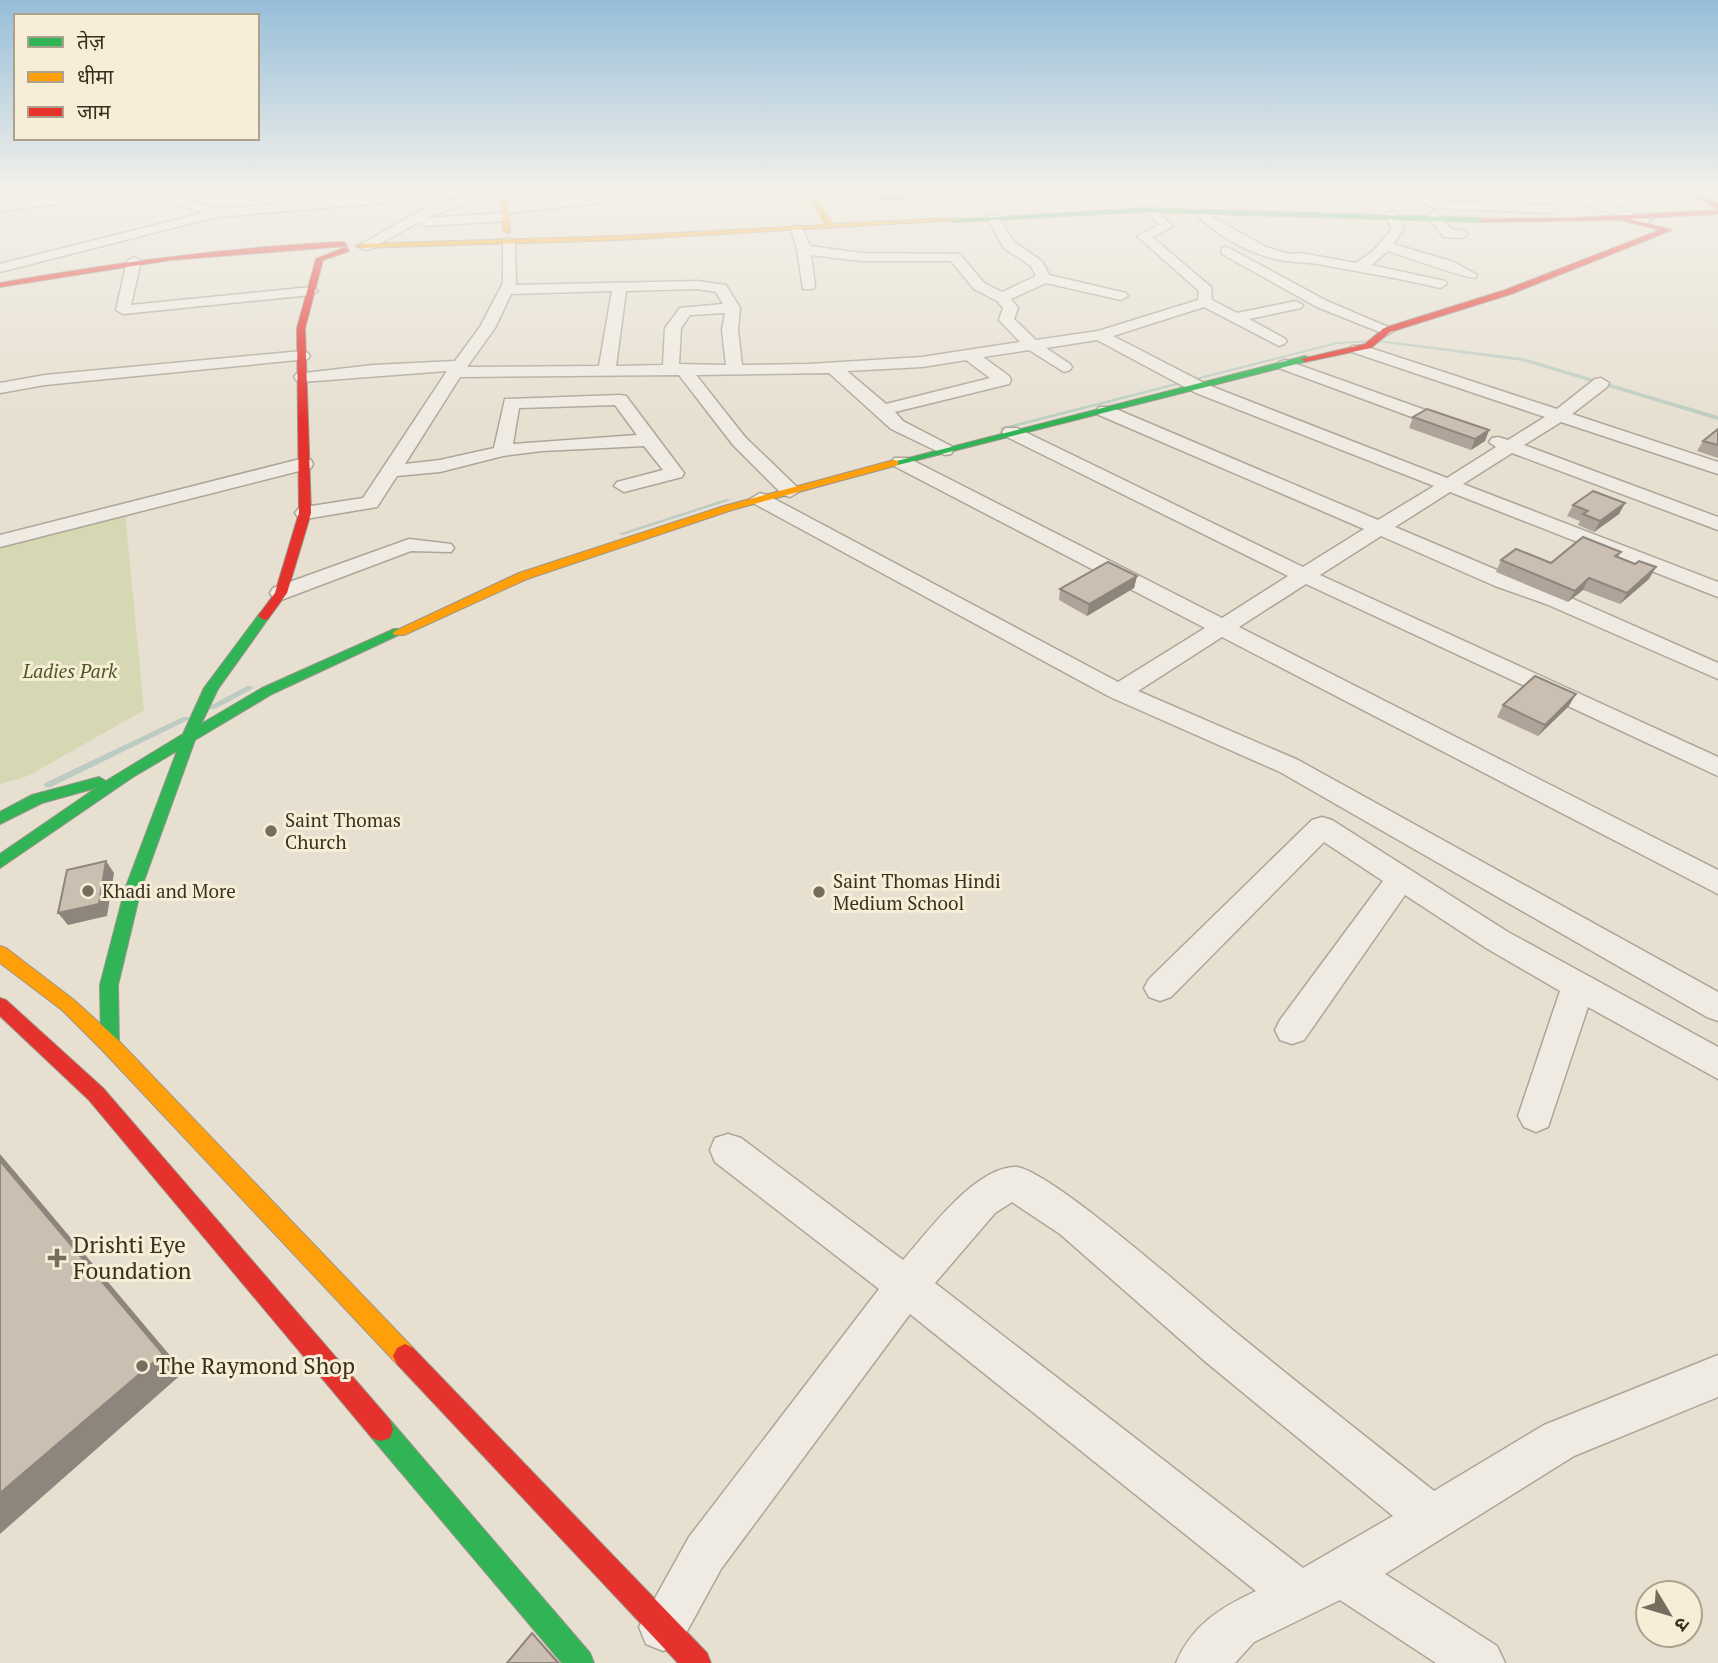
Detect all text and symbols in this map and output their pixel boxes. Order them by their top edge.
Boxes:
legend [14,14,259,140]
text: तेज़ [77,27,105,55]
text: धीमा [77,62,114,90]
text: जाम [77,97,111,125]
park label: Ladies Park [22,658,118,683]
place label: Saint Thomas Church [285,807,401,854]
marker: Saint Thomas Church [263,823,279,839]
place label: Saint Thomas Hindi Medium School [833,868,1001,915]
place label: Khadi and More [102,878,236,903]
marker: Khadi and More [80,883,96,899]
marker: Saint Thomas Hindi Medium School [811,884,827,900]
place label: Drishti Eye Foundation [73,1229,192,1286]
marker: Drishti Eye Foundation [47,1248,67,1268]
place label: The Raymond Shop [156,1350,355,1381]
marker: The Raymond Shop [134,1358,150,1374]
north arrow [1634,1579,1704,1649]
text: उ [1669,1613,1696,1638]

